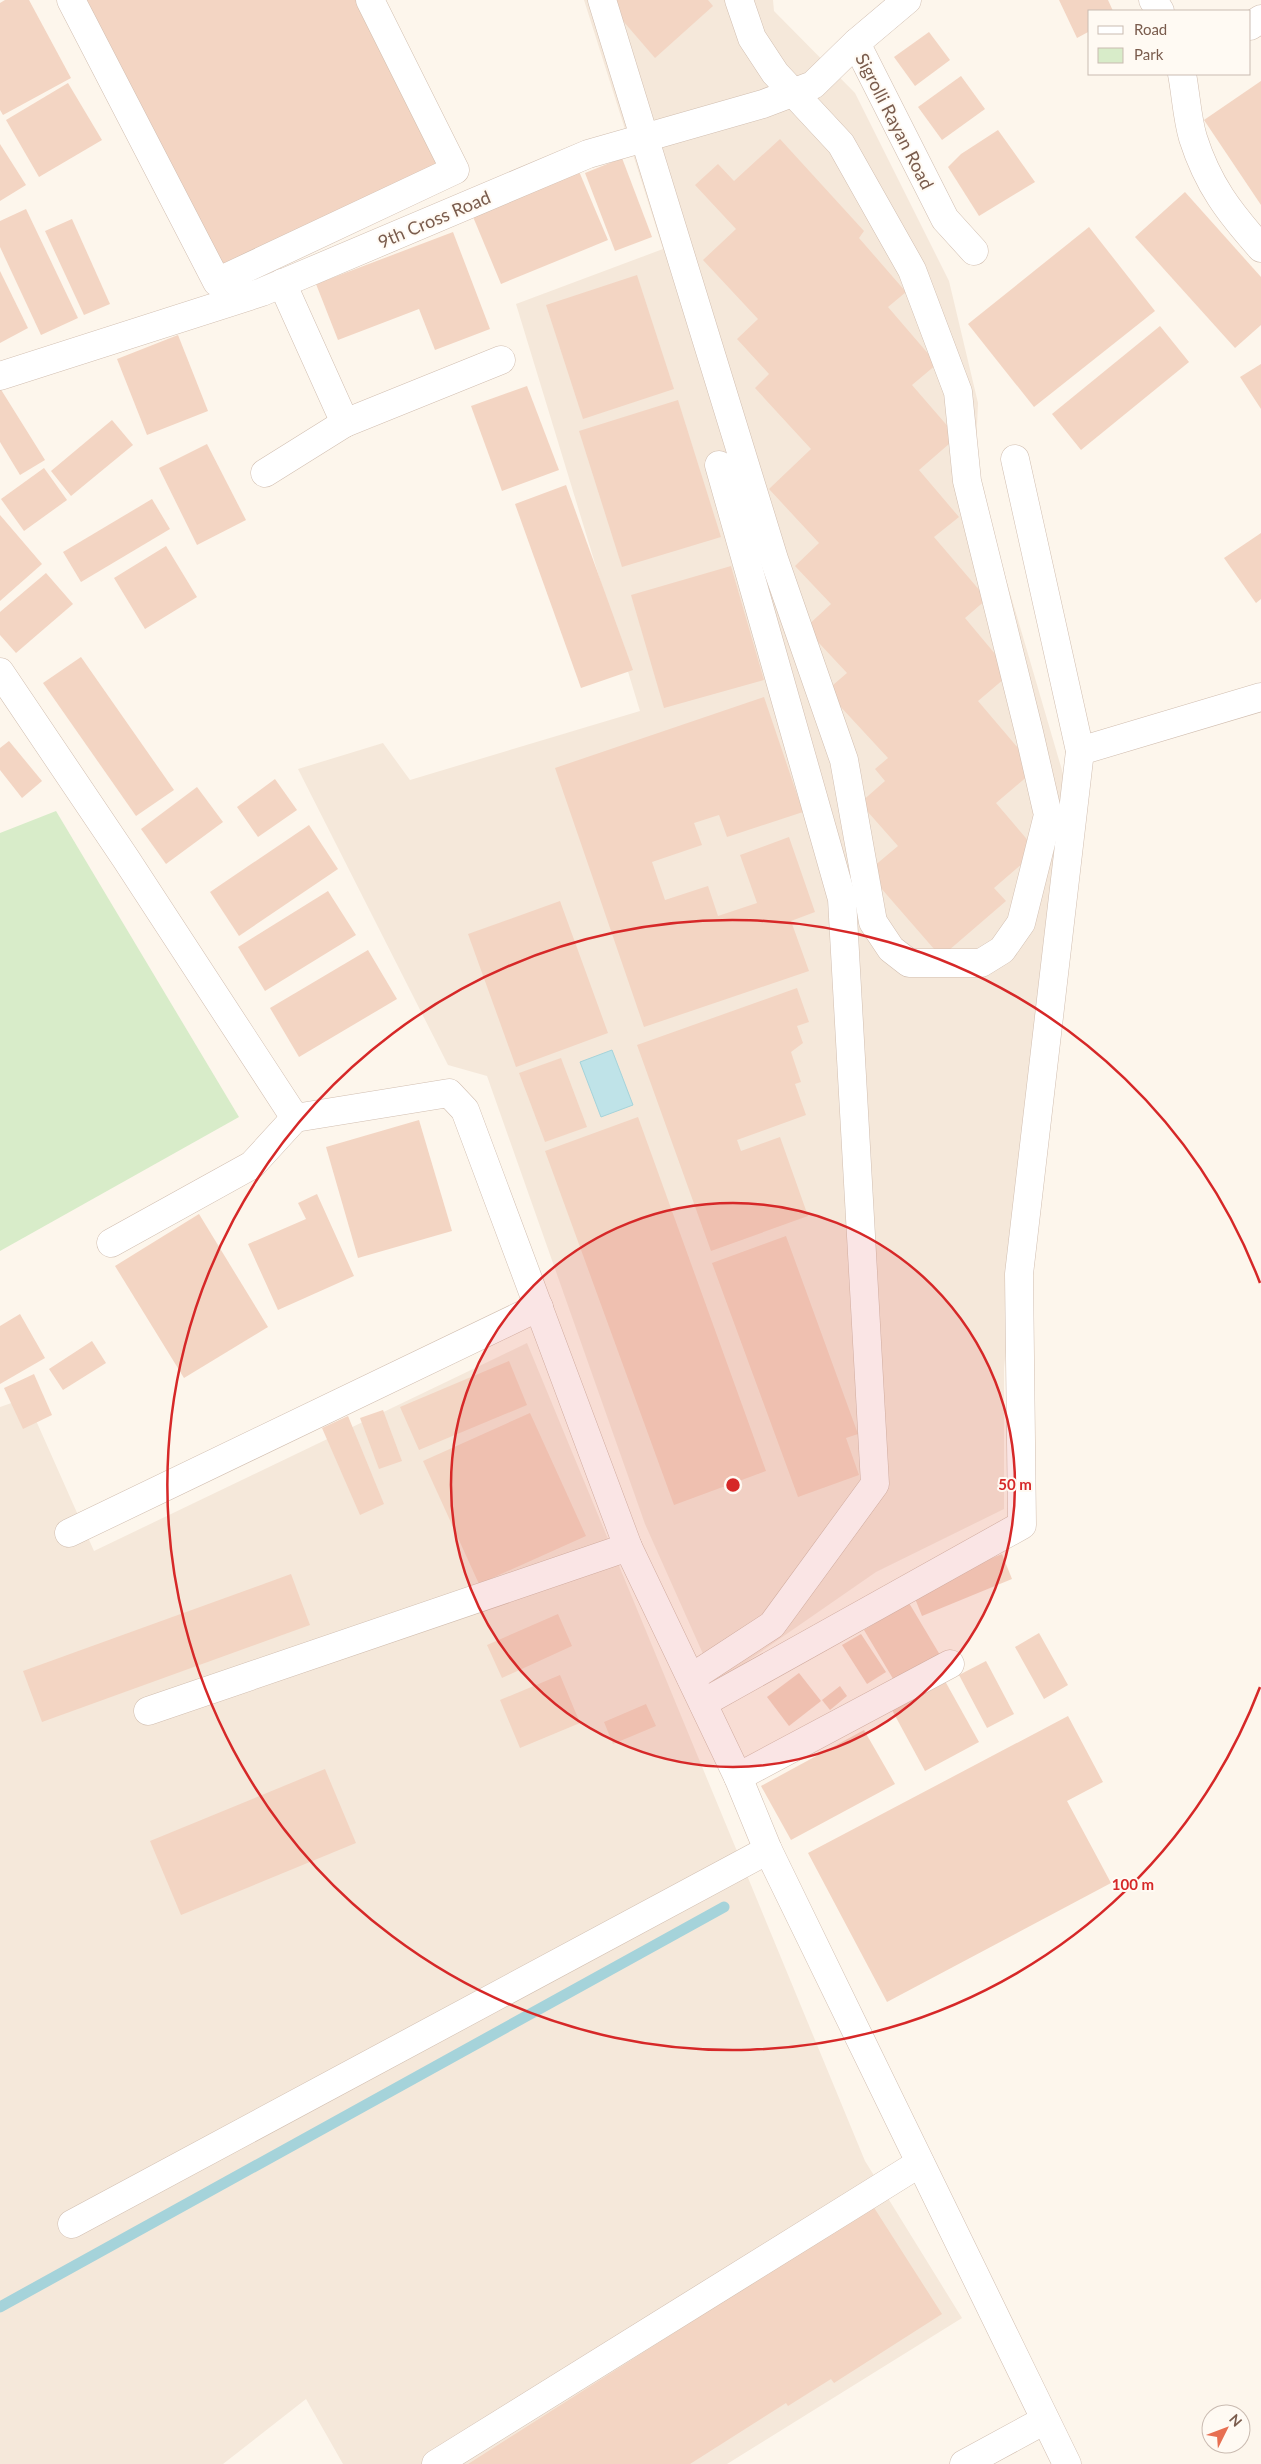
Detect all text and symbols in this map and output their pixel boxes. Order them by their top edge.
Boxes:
legend [1088,10,1251,75]
text: Road [1134,20,1167,38]
text: Park [1134,45,1164,63]
street label: Sigrolli Rayan Road [851,49,939,193]
street label: 9th Cross Road [374,185,494,253]
text: 50 m [998,1475,1032,1493]
centre of rings [724,1476,742,1494]
text: 100 m [1112,1875,1154,1893]
north arrow [1201,2404,1251,2454]
text: N [1226,2410,1246,2430]

